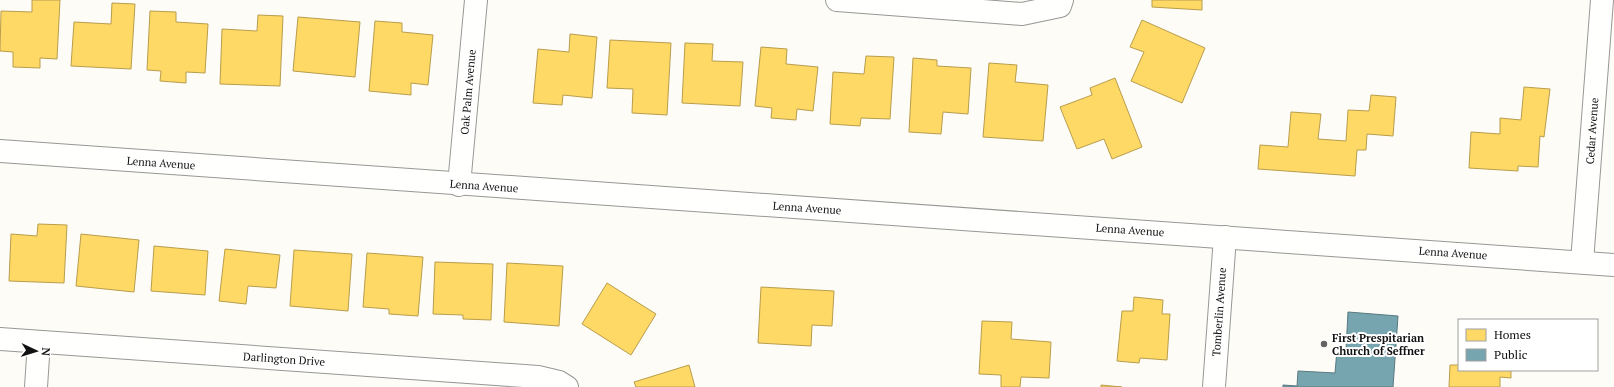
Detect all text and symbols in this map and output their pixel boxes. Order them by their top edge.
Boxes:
street label: Oak Palm Avenue [457,48,479,135]
street label: Cedar Avenue [1583,97,1601,165]
street label: Lenna Avenue [126,154,196,172]
street label: Lenna Avenue [449,177,519,195]
street label: Lenna Avenue [772,199,842,217]
street label: Lenna Avenue [1095,221,1165,239]
street label: Lenna Avenue [1418,244,1488,262]
street label: Tomberlin Avenue [1209,267,1229,357]
legend [1458,319,1598,371]
text: Homes [1494,327,1531,342]
north arrow [16,331,56,371]
place label: First Prespitarian Church of Seffner [1332,331,1425,358]
marker: First Prespitarian Church of Seffner [1319,339,1329,349]
text: N [39,347,53,357]
text: Public [1494,347,1528,362]
street label: Darlington Drive [243,349,326,369]

